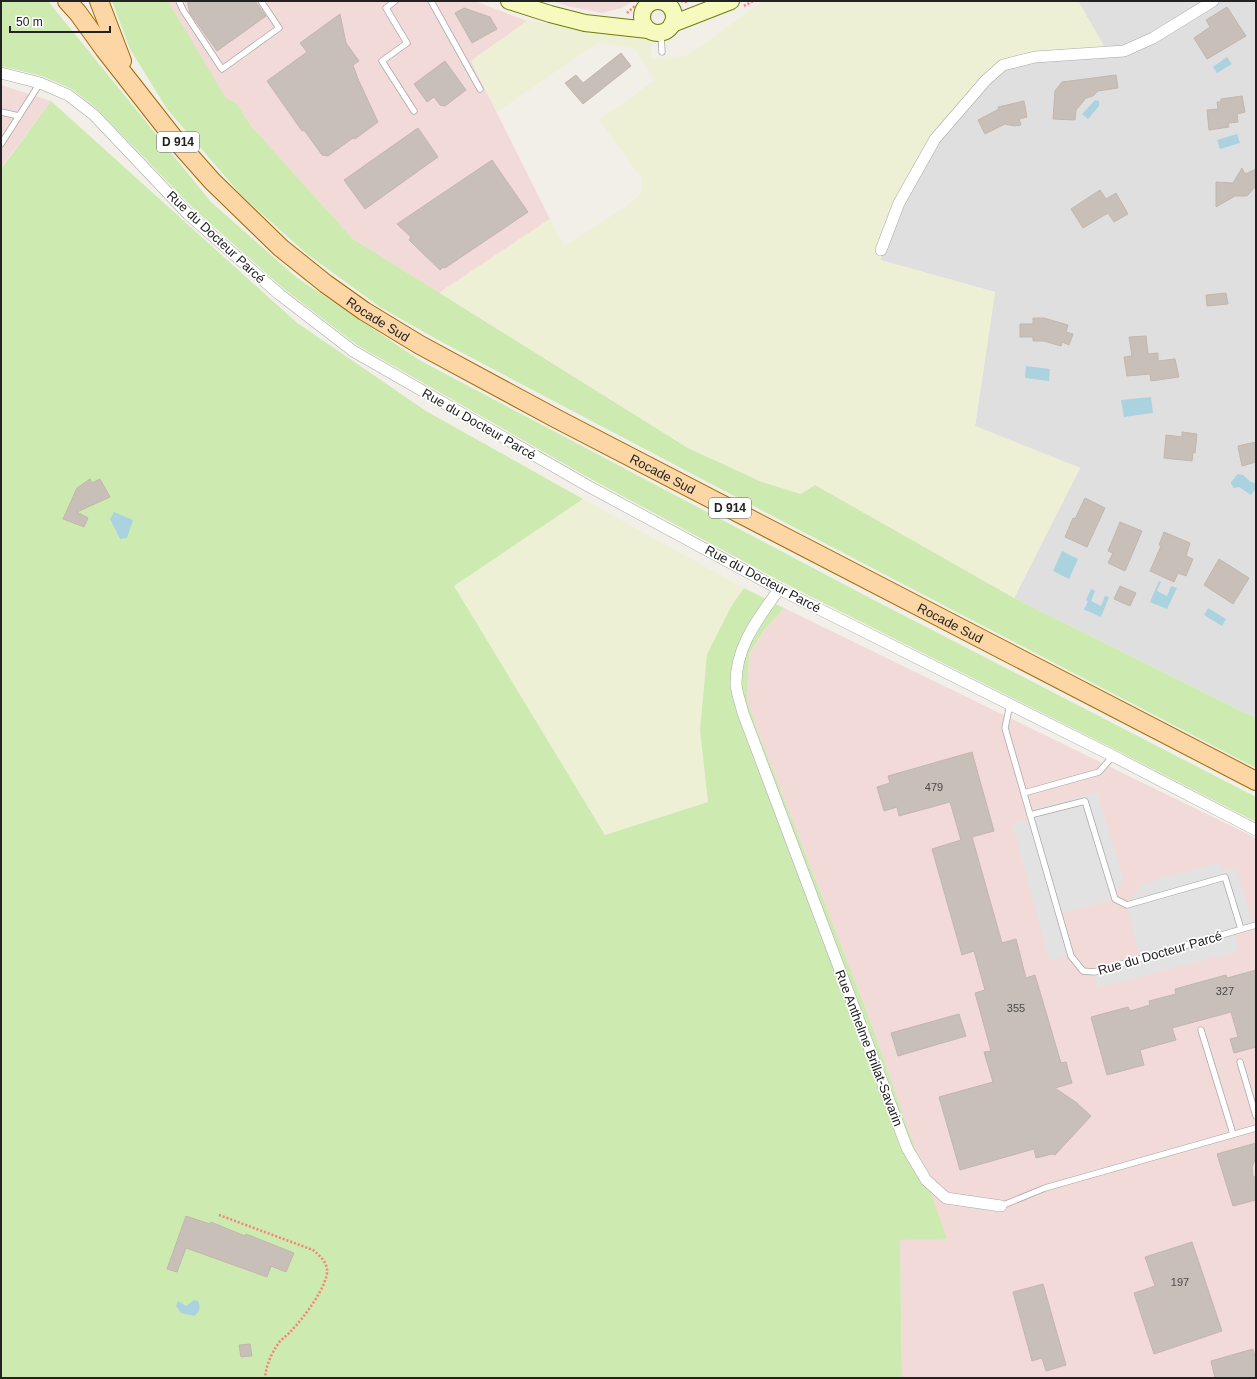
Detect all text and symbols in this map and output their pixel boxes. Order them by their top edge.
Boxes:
scale bar [10,8,110,34]
text: 50 m [16,15,43,29]
road number: D 914 [157,132,199,152]
street label: Rue du Docteur Parcé [164,188,268,286]
street label: Rocade Sud [344,294,412,344]
street label: Rue du Docteur Parcé [420,385,538,463]
street label: Rocade Sud [627,451,698,497]
road number: D 914 [709,498,751,518]
street label: Rue du Docteur Parcé [703,542,823,616]
street label: Rocade Sud [915,600,986,646]
house number: 479 [925,781,943,793]
street label: Rue du Docteur Parcé [1096,928,1224,978]
street label: Rue Anthelme Brillat-Savarin [832,968,906,1128]
house number: 327 [1216,985,1234,997]
house number: 355 [1007,1002,1025,1014]
house number: 197 [1171,1276,1189,1288]

